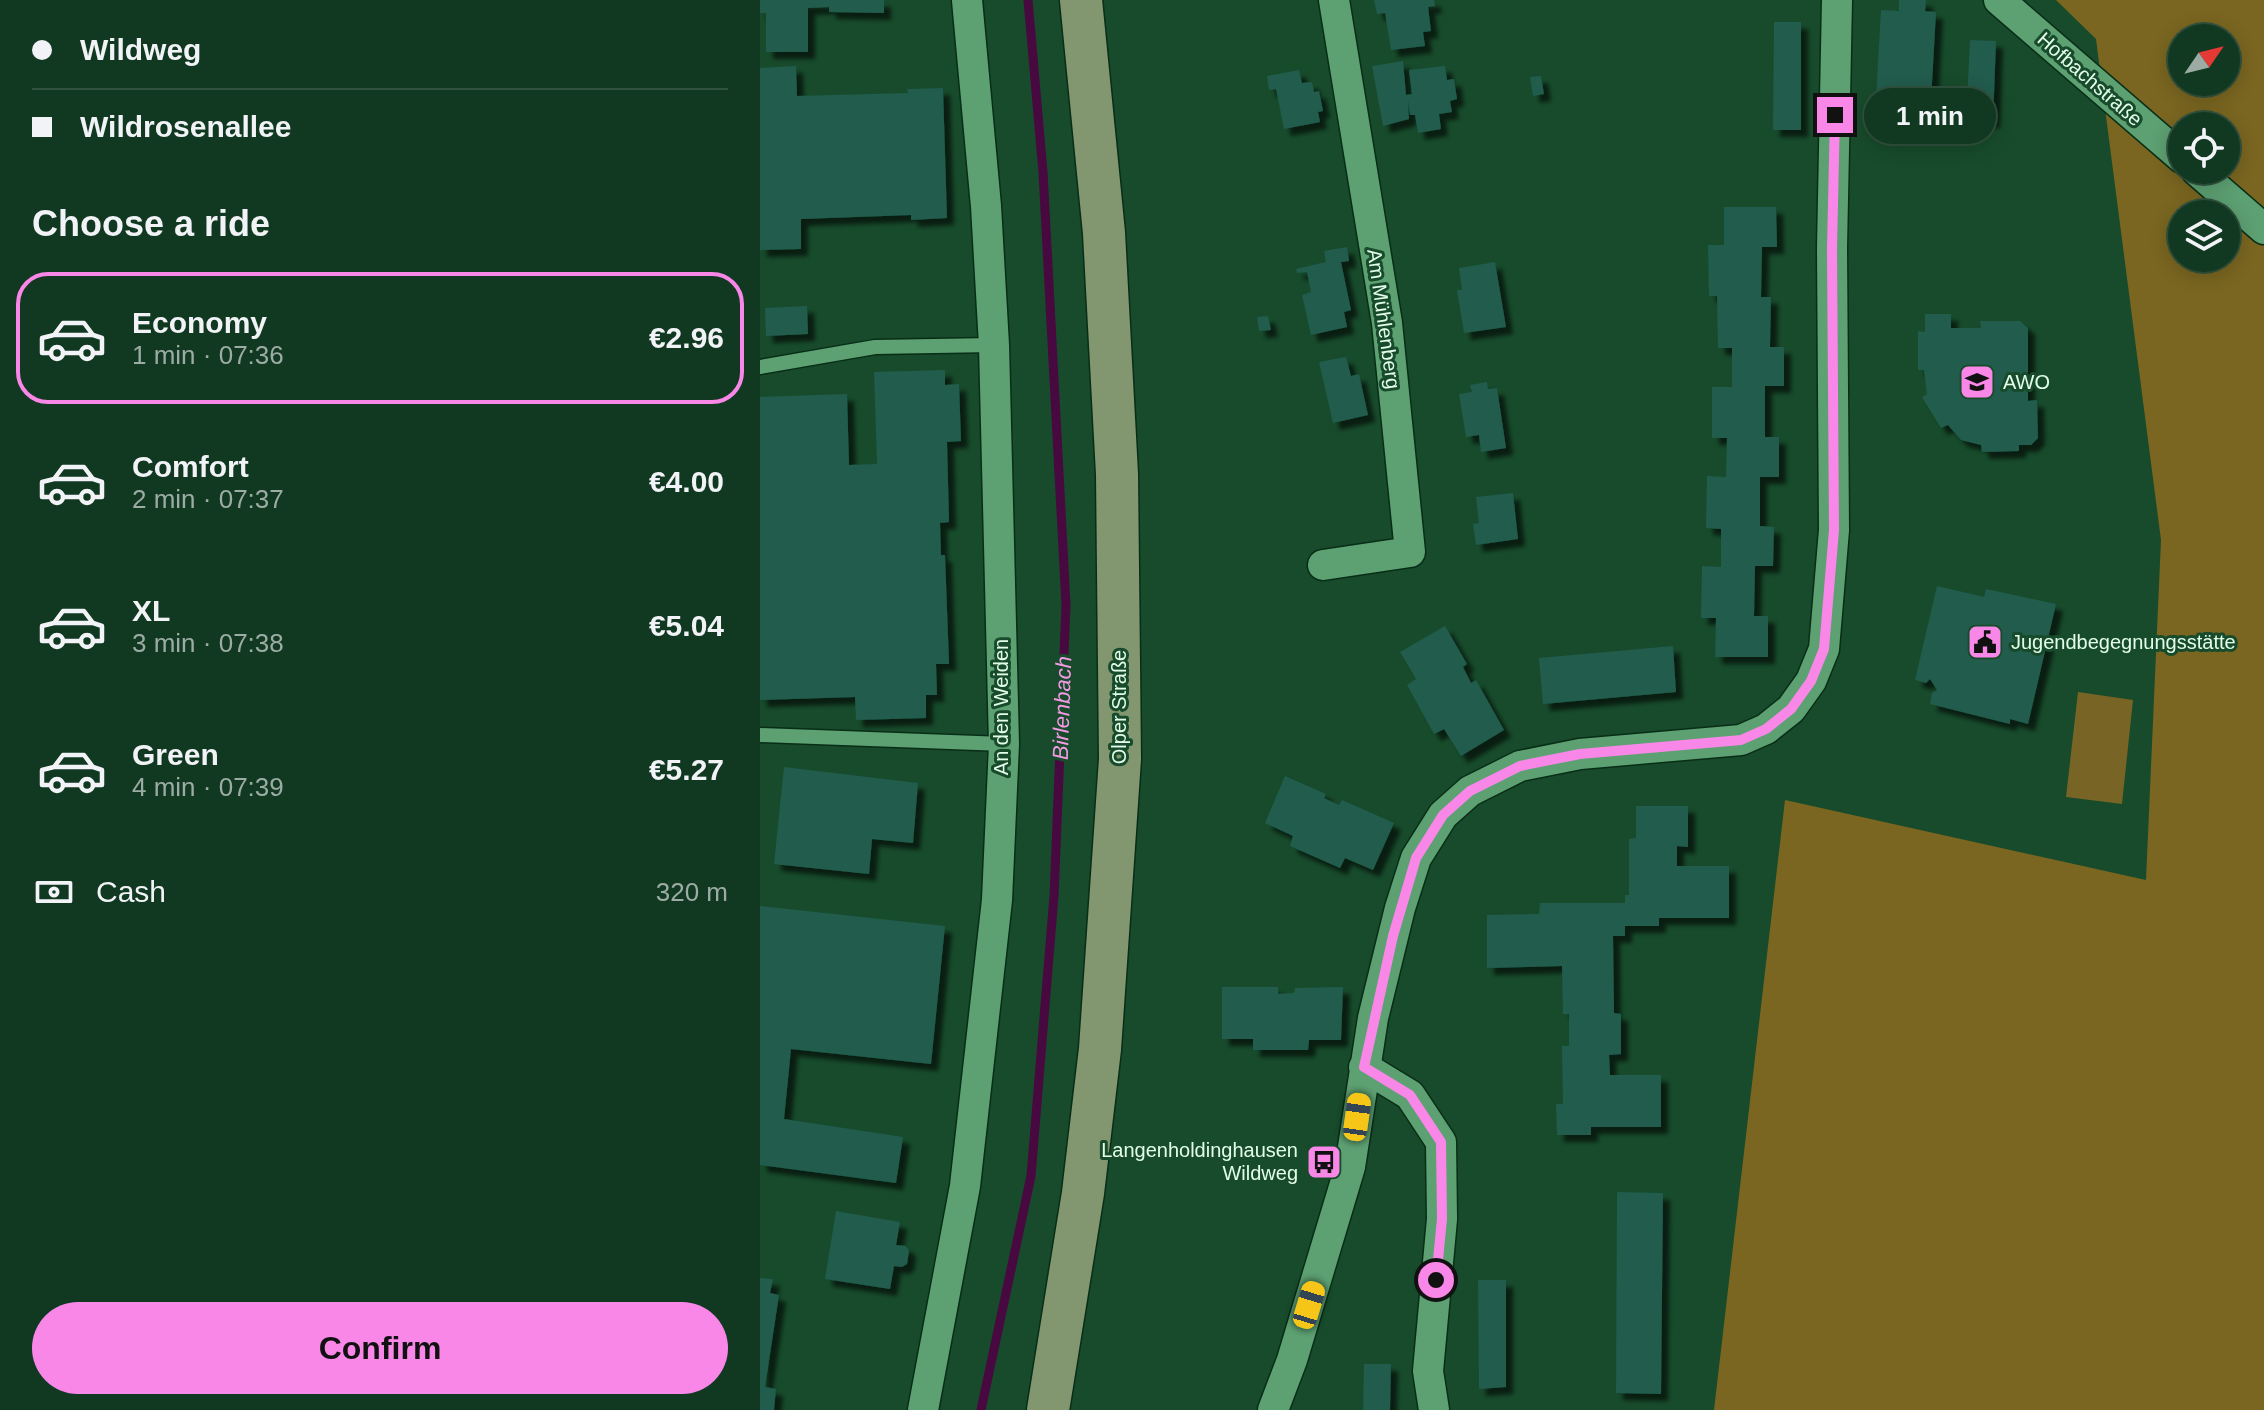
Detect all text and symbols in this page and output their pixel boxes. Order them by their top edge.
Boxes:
north arrow [2168,24,2240,96]
map controls [2168,24,2240,272]
street label: Hofbachstraße [2033,28,2147,130]
text: Wildweg [80,33,201,66]
callout: 1 min [1863,87,1995,143]
route end [1817,97,1853,133]
text: 1 min [1896,101,1964,131]
text: Wildrosenallee [80,110,291,143]
button: locate [2168,112,2240,184]
button: layers [2168,200,2240,272]
text: Choose a ride [32,203,270,244]
street label: Am Mühlenberg [1363,248,1405,390]
icon: car [36,302,108,374]
text: Economy [132,306,267,339]
text: €2.96 [649,321,724,354]
text: 1 min · 07:36 [132,340,284,370]
school or university icon: AWO [1958,363,1996,401]
place label: AWO [2003,371,2050,393]
icon: car [36,446,108,518]
text: Comfort [132,450,249,483]
text: €4.00 [649,465,724,498]
text: 2 min · 07:37 [132,484,284,514]
icon: car [36,590,108,662]
text: XL [132,594,170,627]
text: €5.04 [649,609,724,642]
public building icon: Jugendbegegnungsstätte [1966,623,2004,661]
text: 3 min · 07:38 [132,628,284,658]
place label: Jugendbegegnungsstätte [2011,631,2236,653]
street label: An den Weiden [990,639,1012,775]
street label: Olper Straße [1108,650,1130,764]
water label: Birlenbach [1048,656,1076,760]
icon: car [36,734,108,806]
text: Green [132,738,219,771]
text: €5.27 [649,753,724,786]
text: 4 min · 07:39 [132,772,284,802]
icon: cash [32,870,76,914]
text: Cash [96,875,166,908]
text: 320 m [656,877,728,907]
car [1342,1092,1372,1142]
place label: Langenholdinghausen Wildweg [1101,1139,1298,1184]
bus stop icon: Langenholdinghausen Wildweg [1305,1143,1343,1181]
route start [1418,1262,1454,1298]
car [1291,1279,1327,1331]
button: Confirm [32,1302,728,1394]

